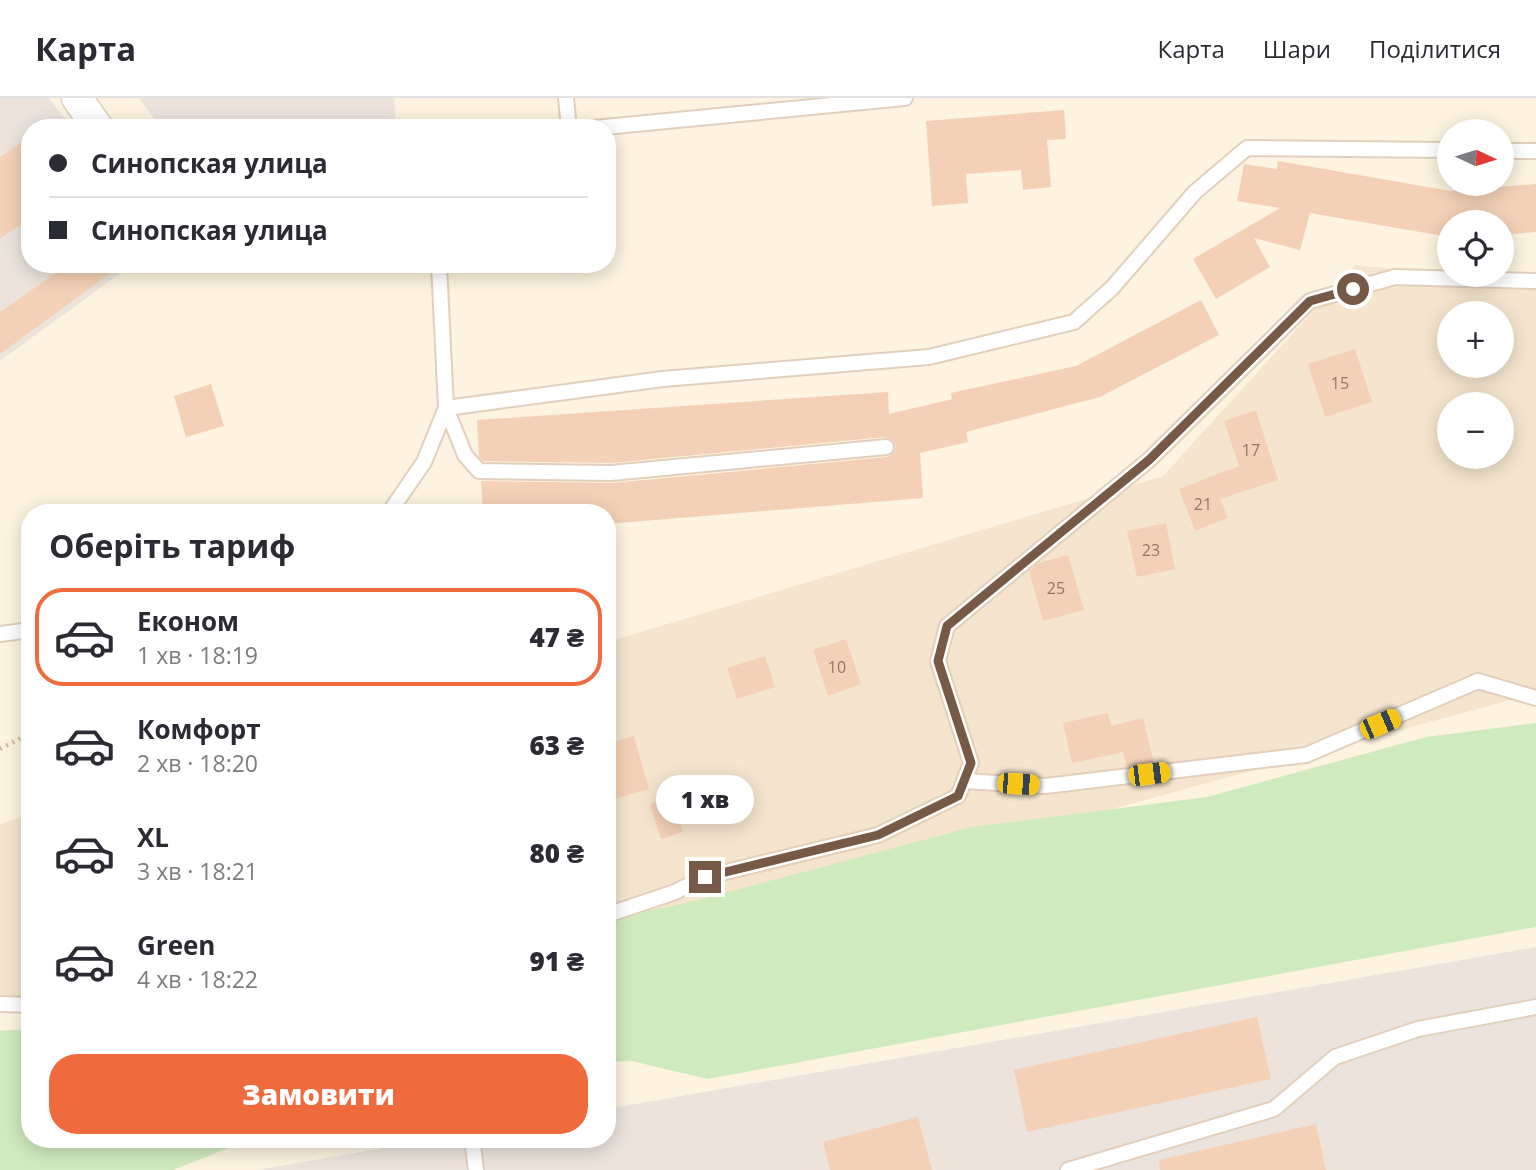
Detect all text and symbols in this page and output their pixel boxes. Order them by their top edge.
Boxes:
text: Карта [35,26,136,71]
text: Карта [1158,32,1225,65]
text: Шари [1263,32,1331,65]
text: Поділитися [1369,32,1501,65]
north arrow [1437,119,1514,196]
map controls [1437,119,1514,469]
text: Синопская улица [91,145,328,181]
button: locate [1437,210,1514,287]
text: Синопская улица [91,212,328,248]
route start [1337,273,1369,305]
button: + [1437,301,1514,378]
house number: 15 [1331,372,1349,394]
button: − [1437,392,1514,469]
house number: 17 [1242,439,1260,461]
house number: 21 [1194,493,1212,515]
text: Оберіть тариф [49,524,295,567]
house number: 23 [1142,539,1160,561]
house number: 25 [1047,577,1065,599]
text: Економ [137,603,239,639]
icon: car [53,606,116,669]
text: 47 ₴ [529,619,584,655]
text: 1 хв · 18:19 [137,639,258,671]
house number: 10 [828,656,846,678]
car [1357,706,1404,742]
text: Комфорт [137,711,261,747]
icon: car [53,714,116,777]
text: 63 ₴ [529,727,584,763]
text: 2 хв · 18:20 [137,747,258,779]
car [1127,761,1172,787]
car [997,772,1040,796]
callout: 1 хв [656,776,754,824]
text: 1 хв [681,783,729,815]
text: XL [137,819,169,855]
icon: car [53,822,116,885]
text: 80 ₴ [529,835,584,871]
text: 3 хв · 18:21 [137,855,258,887]
route end [689,861,721,893]
text: Green [137,927,215,963]
icon: car [53,930,116,993]
text: 91 ₴ [529,943,584,979]
text: 4 хв · 18:22 [137,963,258,995]
button: Замовити [49,1054,588,1134]

